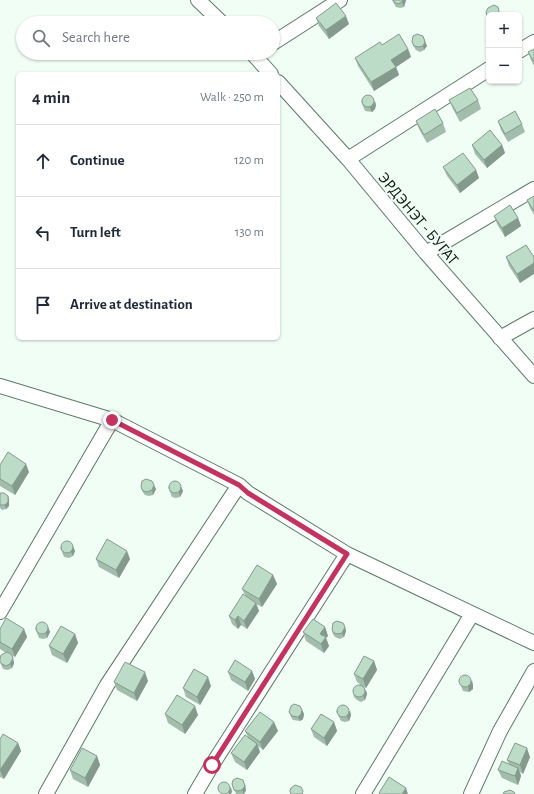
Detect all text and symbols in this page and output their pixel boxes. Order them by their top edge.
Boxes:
map controls [486,12,522,84]
button: + [486,12,522,48]
search box [16,16,280,60]
icon: search [30,27,52,49]
text: Search here [62,30,130,45]
button: − [486,48,522,84]
text: 4 min [32,89,70,106]
text: Walk · 250 m [200,91,264,104]
icon: ahead [32,150,54,172]
text: Continue [70,153,125,168]
text: 120 m [234,154,264,167]
street label: ЭРДЭНЭТ - БУГАТ [375,169,462,268]
icon: left [32,222,54,244]
text: Turn left [70,225,121,240]
text: 130 m [235,226,264,239]
icon: arrive [32,294,54,316]
text: Arrive at destination [70,297,193,312]
route end [103,411,121,429]
route start [203,756,221,774]

